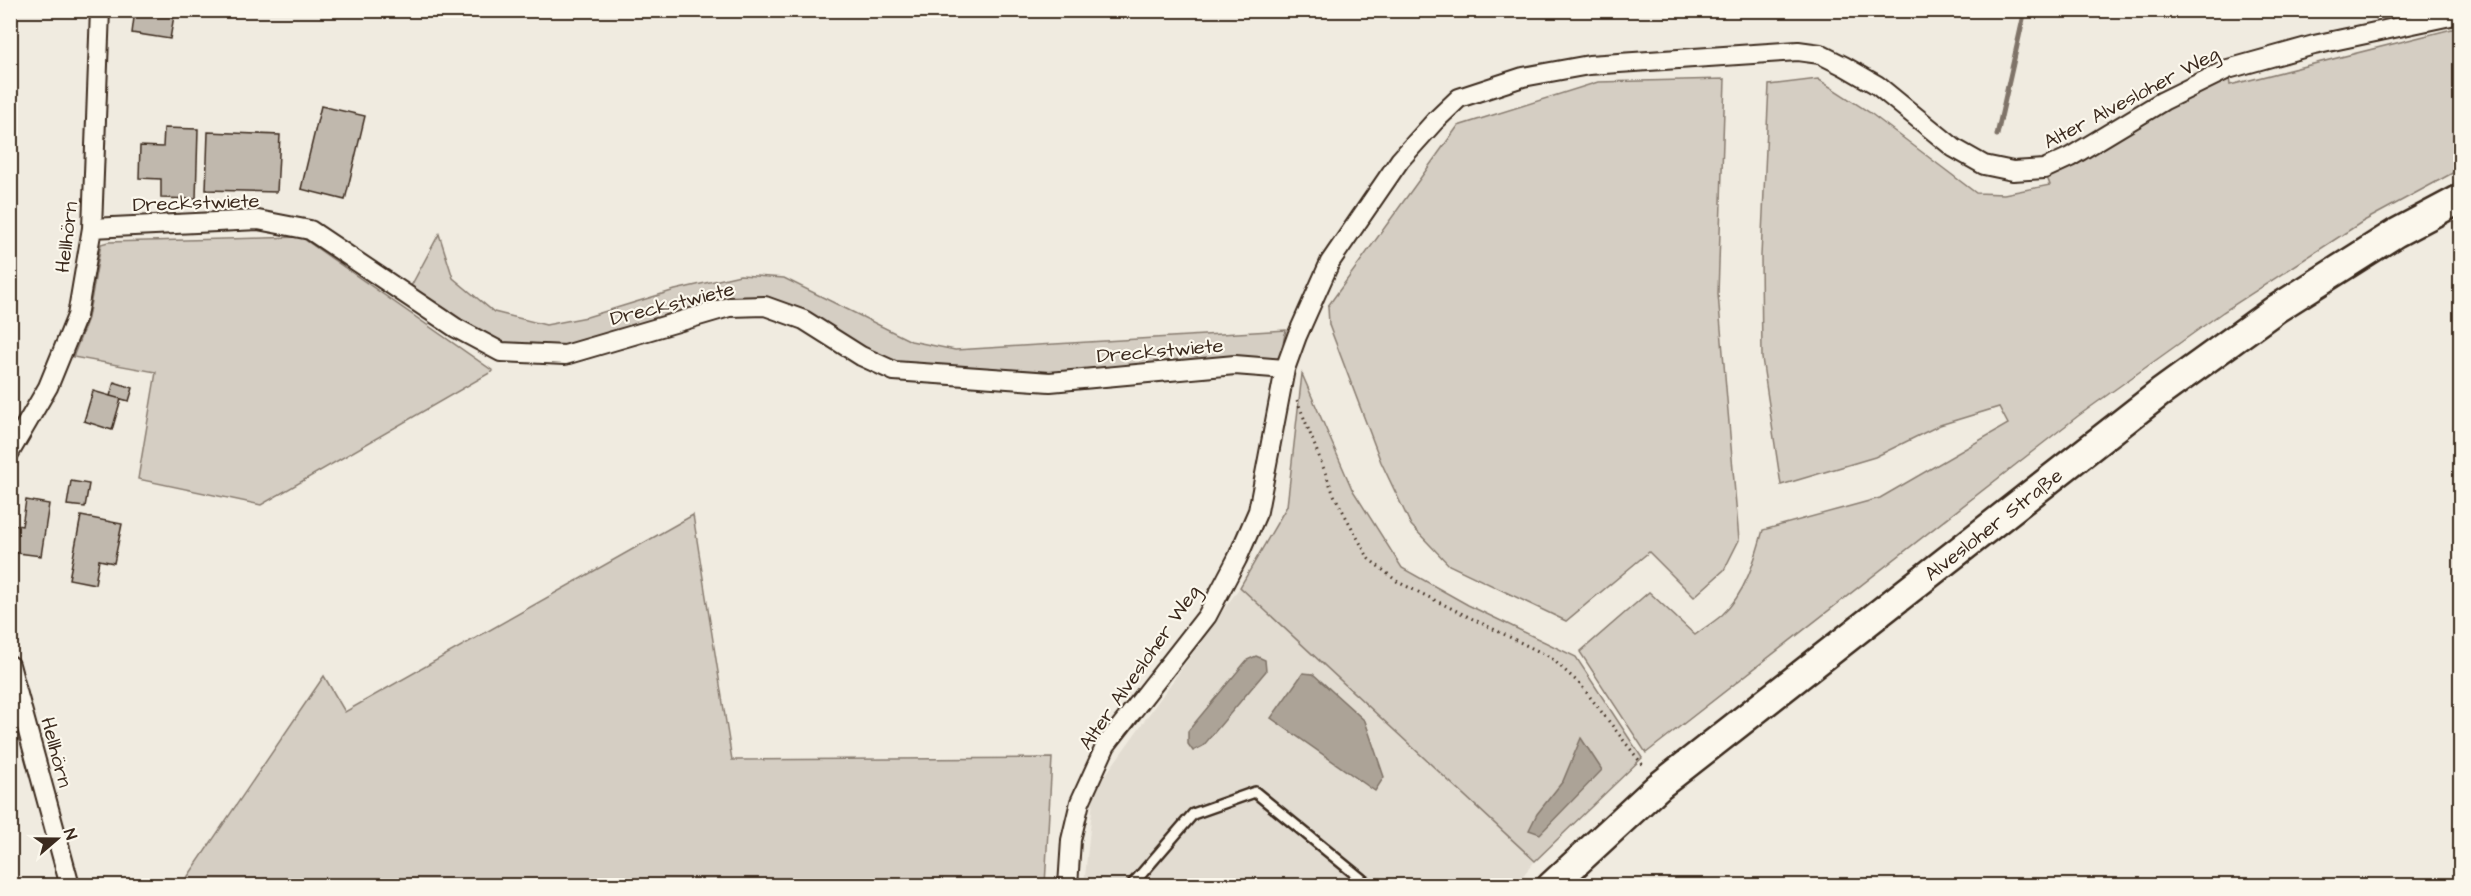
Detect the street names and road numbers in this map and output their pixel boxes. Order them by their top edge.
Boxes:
street label: Alter Alvesloher Weg [2039,40,2225,157]
street label: Dreckstwiete [132,187,260,219]
street label: Hellhörn [49,200,85,274]
street label: Dreckstwiete [607,275,737,333]
street label: Dreckstwiete [1096,332,1225,370]
street label: Alvesloher Straße [1919,462,2069,588]
street label: Alter Alvesloher Weg [1072,580,1208,756]
street label: Hellhörn [33,714,79,790]

